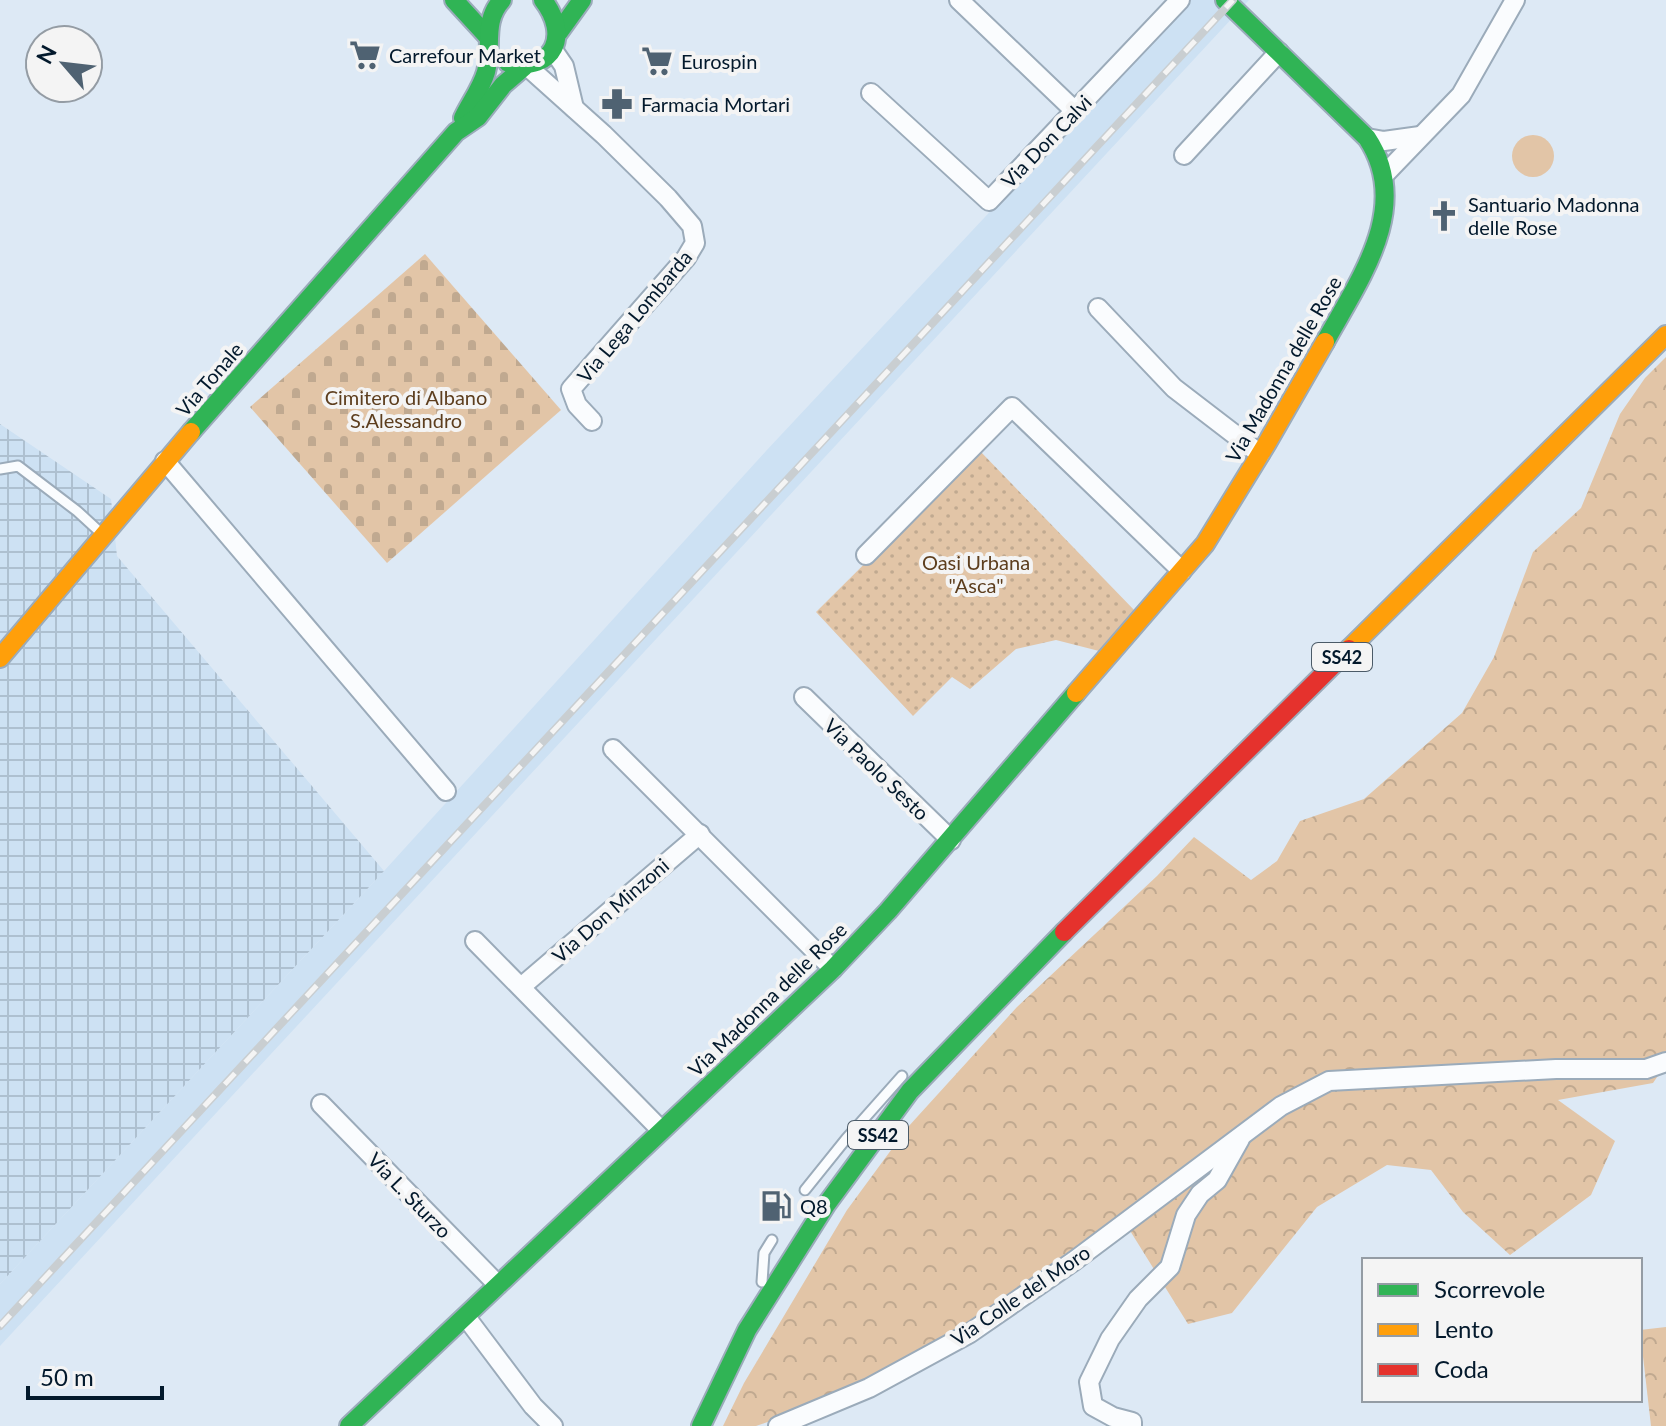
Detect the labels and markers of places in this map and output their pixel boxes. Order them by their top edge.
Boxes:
supermarket icon: Carrefour Market [348,38,382,72]
place label: Carrefour Market [389,43,541,67]
supermarket icon: Eurospin [640,44,674,78]
place label: Eurospin [681,49,757,73]
pharmacy icon: Farmacia Mortari [600,87,634,121]
place label: Farmacia Mortari [641,92,790,116]
place label: Santuario Madonna delle Rose [1468,192,1639,239]
church icon: Santuario Madonna delle Rose [1427,199,1461,233]
fuel station icon: Q8 [759,1189,793,1223]
place label: Q8 [800,1194,828,1218]

